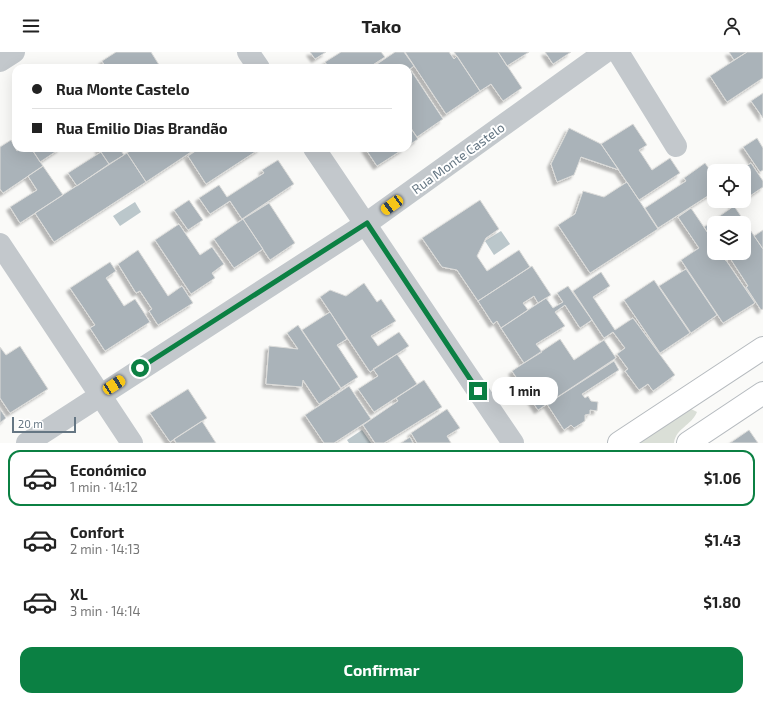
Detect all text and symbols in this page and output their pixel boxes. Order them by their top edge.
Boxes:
icon: menu [20,15,42,37]
text: Tako [362,15,401,37]
icon: person [721,15,743,37]
text: Rua Monte Castelo [56,80,190,98]
text: Rua Emilio Dias Brandão [56,119,228,137]
street label: Rua Monte Castelo [408,119,508,197]
map controls [707,164,751,260]
button: locate [707,164,751,208]
car [379,193,405,217]
button: layers [707,216,751,260]
route start [131,359,149,377]
car [101,373,127,397]
callout: 1 min [492,377,558,405]
route end [469,382,487,400]
text: 1 min [509,383,541,399]
scale bar [12,415,76,434]
text: 20 m [18,417,43,430]
icon: car [22,460,58,496]
text: Económico [70,461,147,479]
text: $1.06 [704,469,741,487]
text: 1 min · 14:12 [70,479,138,495]
icon: car [22,522,58,558]
text: Confort [70,523,124,541]
text: $1.43 [704,531,741,549]
text: 2 min · 14:13 [70,541,140,557]
icon: car [22,584,58,620]
text: XL [70,585,88,603]
text: $1.80 [703,593,741,611]
text: 3 min · 14:14 [70,603,141,619]
button: Confirmar [20,647,743,693]

